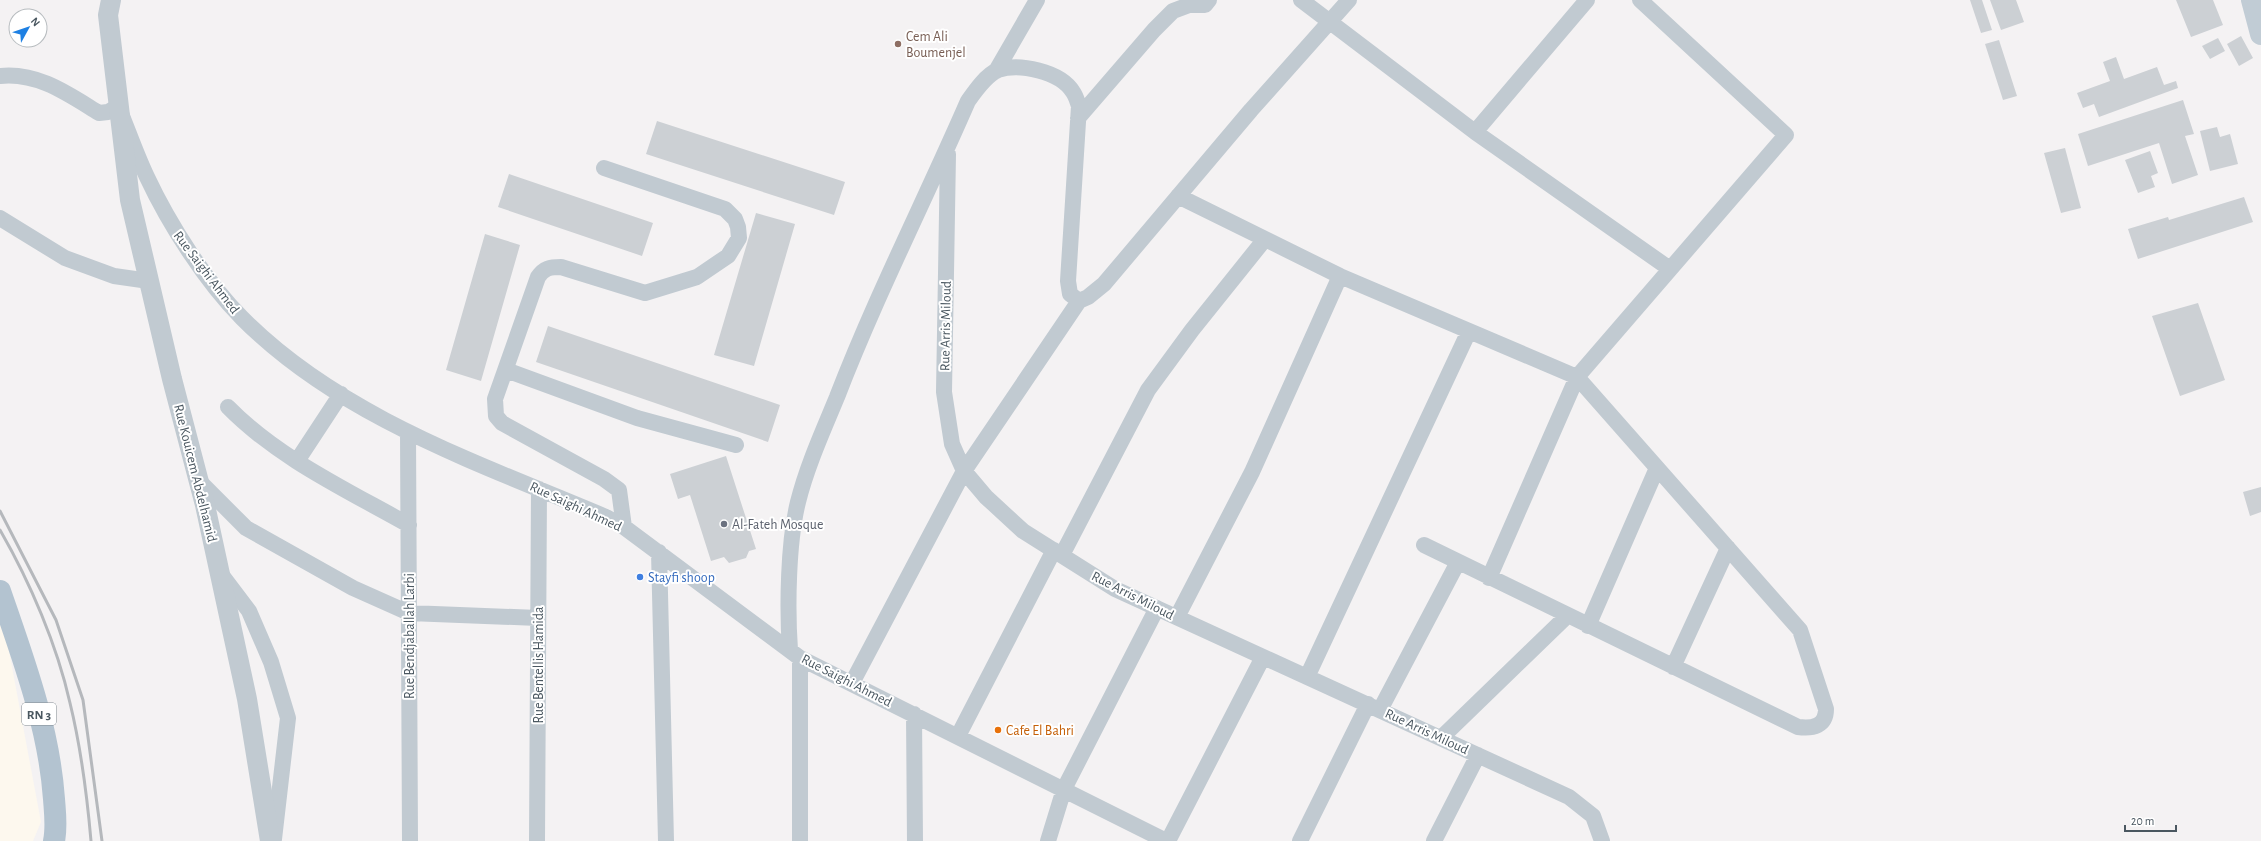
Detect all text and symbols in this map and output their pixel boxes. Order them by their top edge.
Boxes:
north arrow [8,8,48,48]
text: N [29,15,42,28]
place label: Cem Ali Boumenjel [906,30,966,60]
marker: Cem Ali Boumenjel [893,39,903,49]
street label: Rue Saighi Ahmed [171,229,242,317]
street label: Rue Arris Miloud [938,281,954,371]
street label: Rue Kouicem Abdelhamid [171,403,219,544]
street label: Rue Saighi Ahmed [528,480,624,534]
place label: Al-Fateh Mosque [732,518,823,532]
marker: Al-Fateh Mosque [719,519,729,529]
street label: Rue Arris Miloud [1089,569,1176,623]
place label: Stayfi shoop [648,571,715,585]
marker: Stayfi shoop [635,572,645,582]
street label: Rue Bendjaballah Larbi [403,573,417,699]
street label: Rue Bentellis Hamida [532,606,546,723]
street label: Rue Saighi Ahmed [799,652,894,710]
road number: RN 3 [22,703,56,725]
street label: Rue Arris Miloud [1383,706,1471,757]
place label: Cafe El Bahri [1006,724,1074,738]
marker: Cafe El Bahri [993,725,1003,735]
scale bar [2125,807,2176,833]
text: 20 m [2131,815,2154,827]

